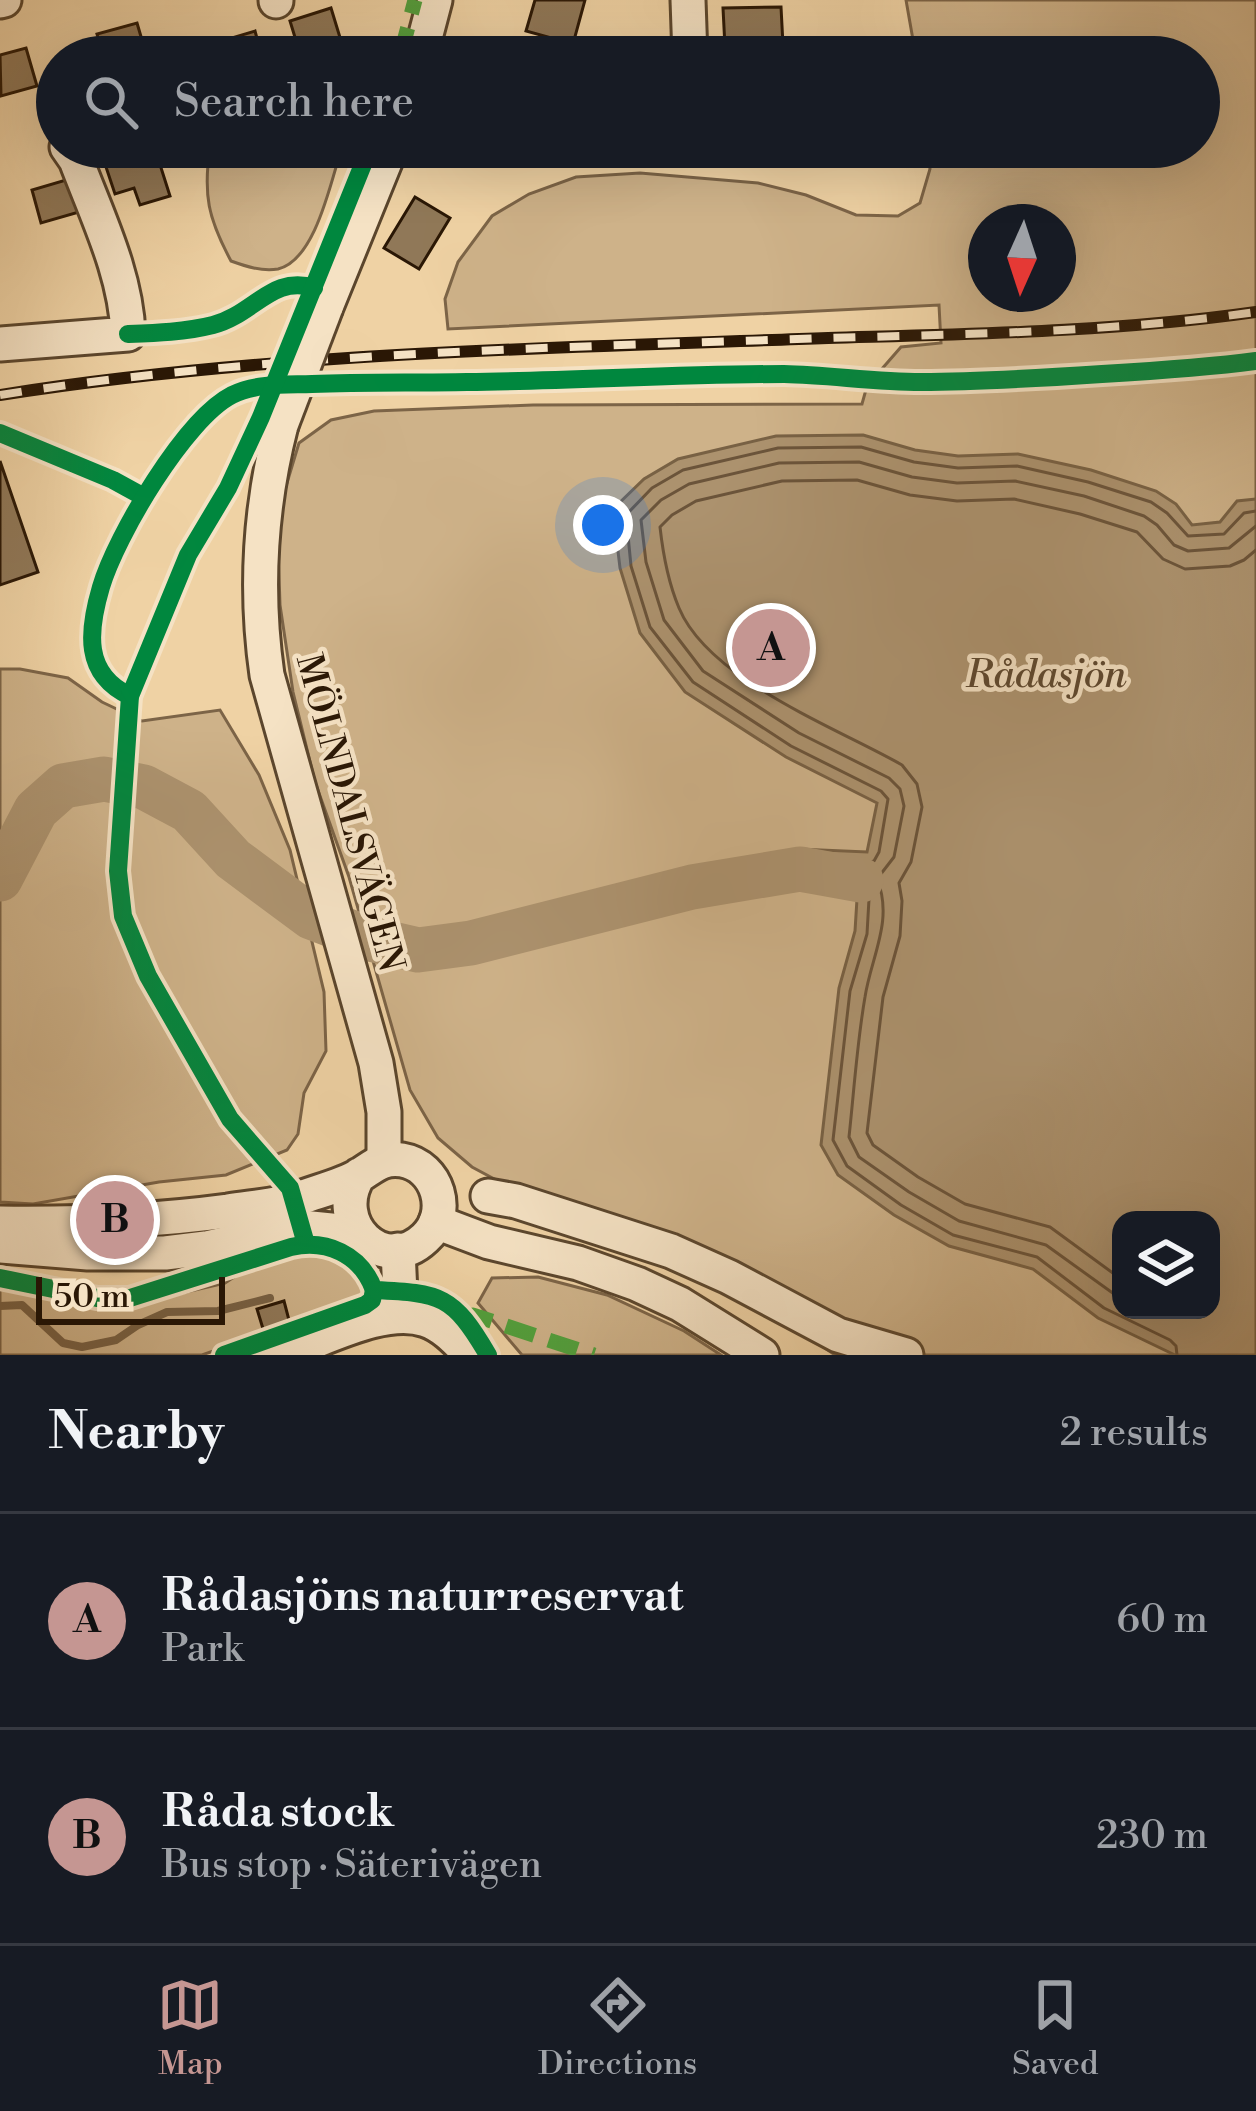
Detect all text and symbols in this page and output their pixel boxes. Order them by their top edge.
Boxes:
search box [36,36,1220,168]
icon: search [78,69,144,135]
text: Search here [174,74,414,131]
north arrow [968,204,1076,312]
your location [573,495,633,555]
pin: A [732,603,810,693]
street label: MÖLNDALSVÄGEN [285,648,416,977]
water label: Rådasjön [965,651,1128,700]
pin: B [76,1175,154,1265]
map controls [1112,1211,1220,1319]
button: layers [1112,1211,1220,1319]
scale bar [36,1271,225,1324]
text: 50 m [54,1277,130,1318]
text: Nearby [48,1401,224,1465]
text: 2 results [1060,1409,1208,1458]
text: Rådasjöns naturreservat [162,1568,684,1625]
text: A [73,1596,101,1645]
text: 60 m [1116,1596,1208,1645]
text: Park [162,1625,243,1674]
text: Råda stock [162,1784,394,1841]
text: B [72,1812,102,1861]
text: 230 m [1096,1812,1208,1861]
text: Bus stop · Säterivägen [162,1841,542,1890]
tab: Map [157,1972,223,2085]
tab: Directions [538,1972,697,2085]
tab: Saved [1012,1972,1099,2085]

